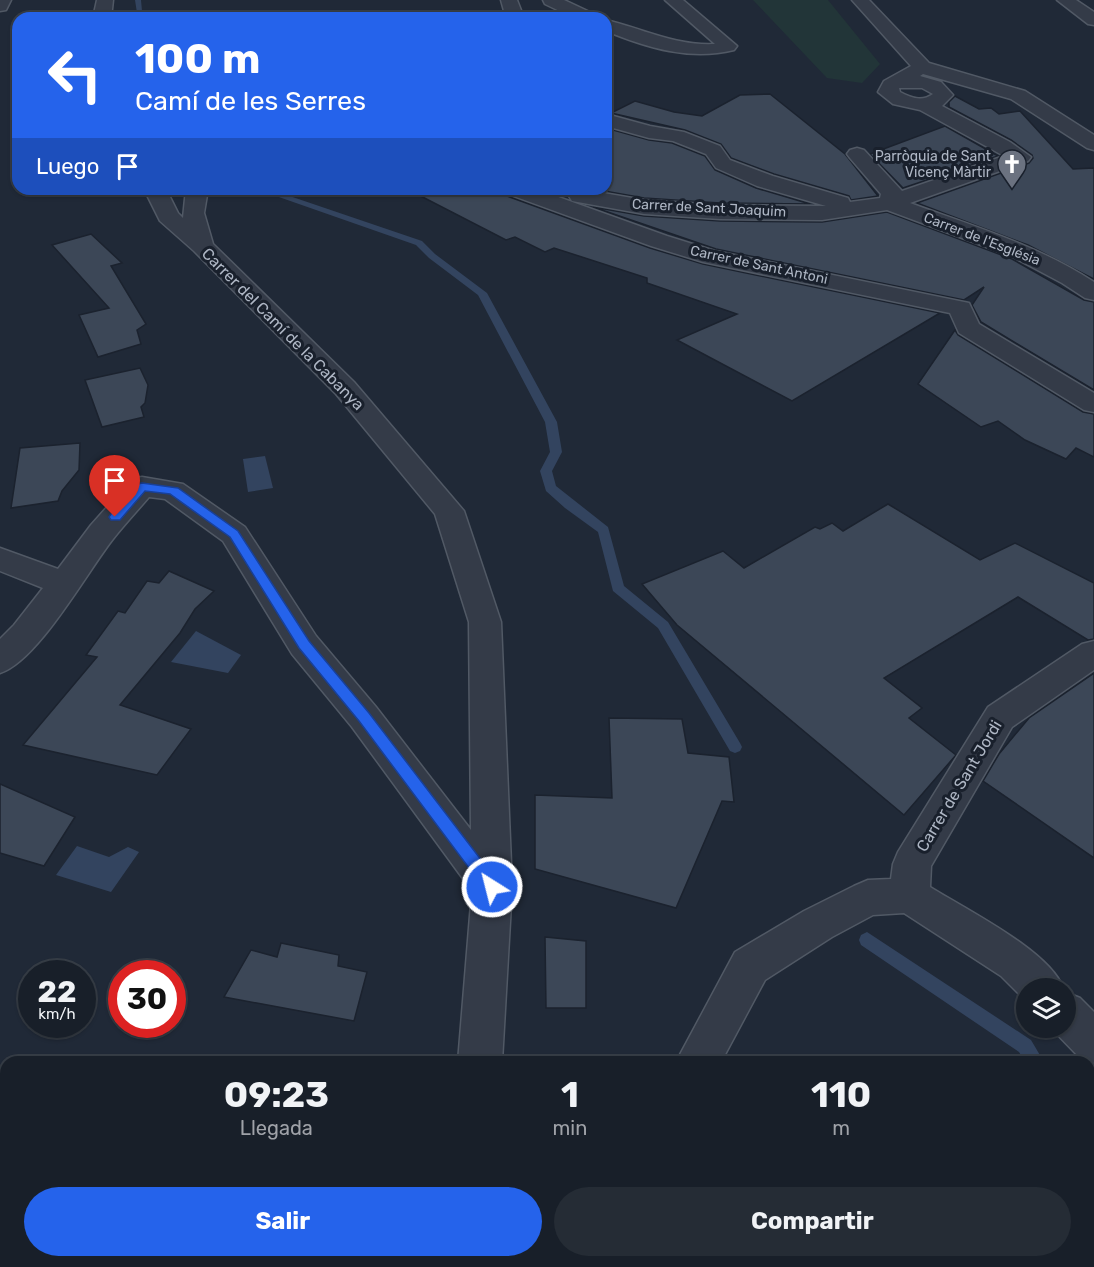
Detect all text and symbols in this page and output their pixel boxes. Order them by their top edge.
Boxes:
text: 100 m [135,34,260,84]
icon: left [36,36,114,114]
text: Camí de les Serres [135,85,366,117]
place label: Parròquia de Sant Vicenç Màrtir [875,148,992,181]
church icon: Parròquia de Sant Vicenç Màrtir [996,148,1028,190]
icon: arrive [111,150,144,183]
text: Luego [36,153,99,180]
street label: Carrer de Sant Joaquim [631,195,787,221]
street label: Carrer de l'Església [921,209,1043,269]
street label: Carrer de Sant Antoni [689,242,829,288]
street label: Carrer del Camí de la Cabanya [198,244,368,414]
pin [89,455,140,517]
icon: arrive [98,464,131,497]
street label: Carrer de Sant Jordi [912,717,1006,855]
position arrow [460,855,524,919]
speed limit sign: 30 [108,960,186,1038]
text: 22 [38,974,77,1010]
map controls [1016,978,1076,1038]
button: layers [1016,978,1076,1038]
text: km/h [38,1005,76,1023]
text: 09:23 [224,1073,329,1116]
text: 1 [561,1073,579,1116]
text: 110 [811,1073,871,1116]
text: Llegada [240,1116,313,1140]
text: min [553,1116,587,1140]
text: m [832,1116,850,1140]
button: Salir [24,1187,542,1256]
button: Compartir [554,1187,1071,1256]

